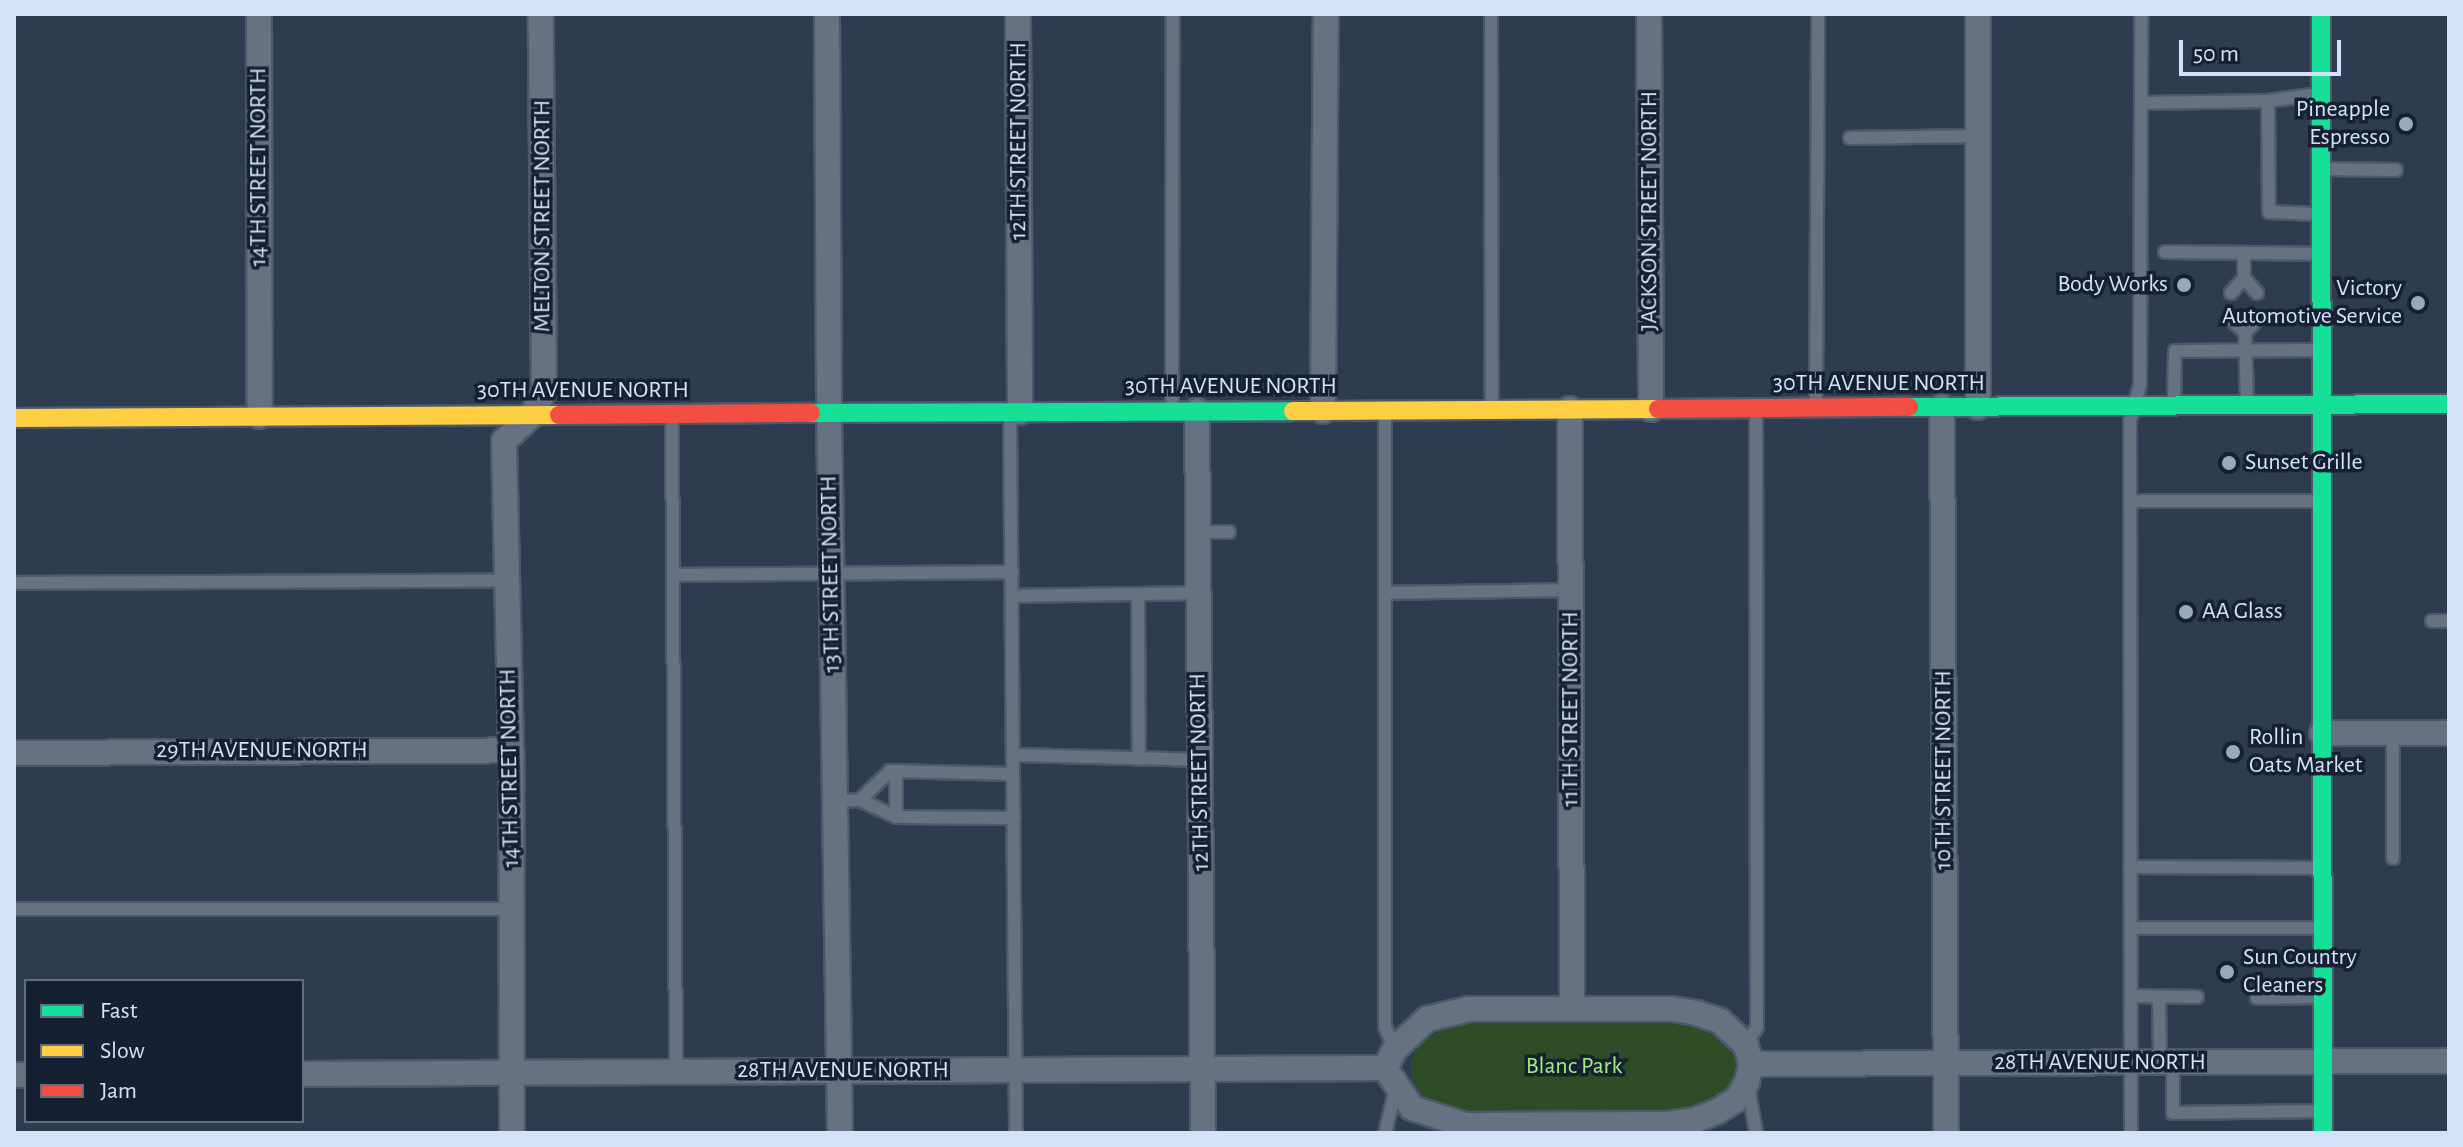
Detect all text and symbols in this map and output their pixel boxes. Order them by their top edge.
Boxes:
scale bar [2183,24,2345,74]
street label: 12TH STREET NORTH [1005,42,1033,240]
text: 50 m [2193,42,2239,66]
street label: 14TH STREET NORTH [245,68,273,266]
street label: JACKSON STREET NORTH [1636,91,1664,331]
place label: Pineapple Espresso [2296,96,2390,152]
street label: MELTON STREET NORTH [529,100,557,332]
marker: Pineapple Espresso [2397,115,2415,133]
place label: Body Works [2057,271,2168,299]
place label: Victory Automotive Service [2222,275,2402,331]
marker: Body Works [2175,276,2193,294]
marker: Victory Automotive Service [2409,294,2427,312]
street label: 30TH AVENUE NORTH [1773,370,1985,398]
street label: 30TH AVENUE NORTH [1125,373,1337,401]
street label: 30TH AVENUE NORTH [477,377,689,405]
place label: Sunset Grille [2245,449,2363,477]
marker: Sunset Grille [2220,454,2238,472]
street label: 13TH STREET NORTH [815,475,847,673]
place label: AA Glass [2202,598,2283,626]
marker: AA Glass [2177,603,2195,621]
street label: 11TH STREET NORTH [1557,611,1585,807]
street label: 14TH STREET NORTH [494,668,526,868]
street label: 10TH STREET NORTH [1930,670,1958,870]
street label: 12TH STREET NORTH [1184,673,1216,871]
place label: Rollin Oats Market [2249,724,2362,780]
street label: 29TH AVENUE NORTH [156,737,368,765]
marker: Rollin Oats Market [2224,743,2242,761]
place label: Sun Country Cleaners [2243,944,2357,1000]
marker: Sun Country Cleaners [2218,963,2236,981]
legend [24,979,304,1123]
text: Fast [100,999,137,1023]
text: Slow [100,1039,145,1063]
street label: 28TH AVENUE NORTH [1994,1049,2206,1077]
park label: Blanc Park [1526,1053,1622,1081]
street label: 28TH AVENUE NORTH [737,1057,949,1085]
text: Jam [100,1079,137,1103]

